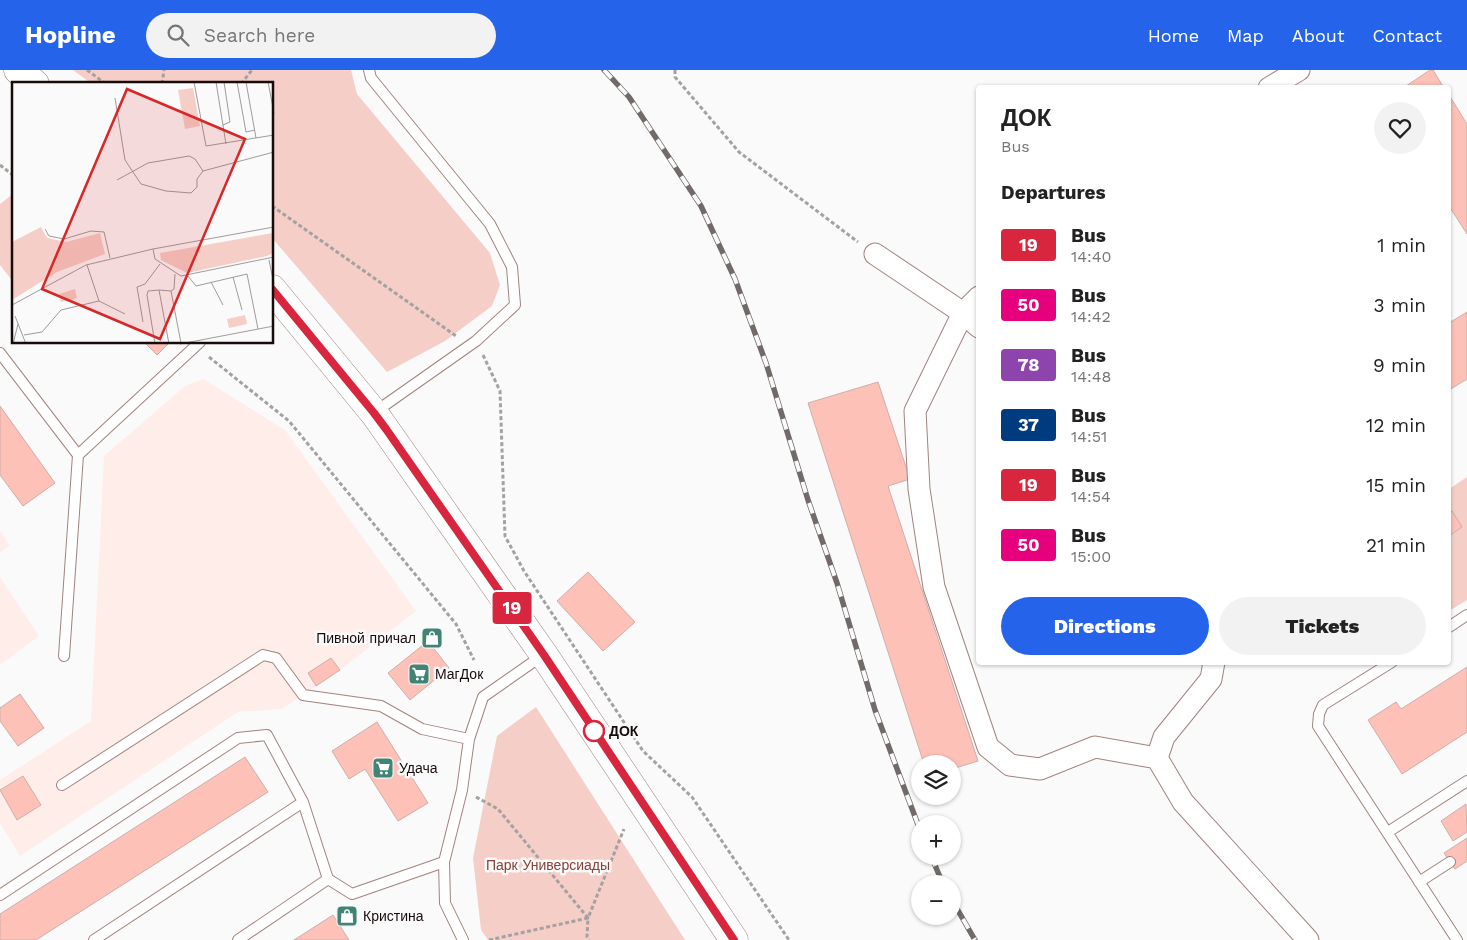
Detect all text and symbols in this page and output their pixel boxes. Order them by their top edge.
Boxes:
search box [146,13,496,58]
text: Hopline [25,21,116,49]
icon: search [164,21,192,49]
text: Search here [204,24,315,47]
text: Home [1148,25,1199,46]
text: Map [1227,25,1264,46]
text: About [1292,25,1344,46]
text: Contact [1372,25,1442,46]
inset map [12,82,274,344]
button: heart [1374,102,1426,154]
text: ДОК [1001,104,1051,132]
text: Bus [1001,137,1030,156]
text: Departures [1001,181,1106,204]
text: Bus [1071,224,1106,247]
text: 19 [1019,234,1038,255]
text: 1 min [1377,234,1426,257]
text: 14:40 [1071,247,1111,266]
text: Bus [1071,284,1106,307]
text: 50 [1017,294,1040,315]
text: 3 min [1374,294,1426,317]
text: 14:42 [1071,307,1111,326]
text: Bus [1071,344,1106,367]
text: 78 [1018,354,1039,375]
text: 9 min [1373,354,1426,377]
text: 14:48 [1071,367,1111,386]
text: Bus [1071,404,1106,427]
text: 37 [1018,414,1039,435]
text: 12 min [1366,414,1426,437]
text: 14:51 [1071,427,1107,446]
text: Bus [1071,464,1106,487]
text: 19 [1019,474,1038,495]
text: 15 min [1366,474,1426,497]
text: 14:54 [1071,487,1111,506]
text: Bus [1071,524,1106,547]
text: 50 [1017,534,1040,555]
text: 21 min [1366,534,1426,557]
text: 15:00 [1071,547,1111,566]
line badge: 19 [490,592,534,624]
text: 19 [503,597,521,618]
button: Directions [1001,597,1209,655]
button: Tickets [1219,597,1426,655]
shop icon: Пивной причал [420,626,444,650]
place label: Пивной причал [316,630,416,646]
supermarket icon: МагДок [407,662,431,686]
place label: МагДок [435,666,484,682]
marker: ДОК [583,720,605,742]
place label: ДОК [609,723,639,739]
map controls [911,755,961,925]
button: layers [911,755,961,805]
supermarket icon: Удача [371,756,395,780]
place label: Удача [399,760,438,776]
button: + [911,815,961,865]
park label: Парк Универсиады [486,857,610,873]
button: − [911,875,961,925]
shop icon: Кристина [335,904,359,928]
place label: Кристина [363,908,424,924]

